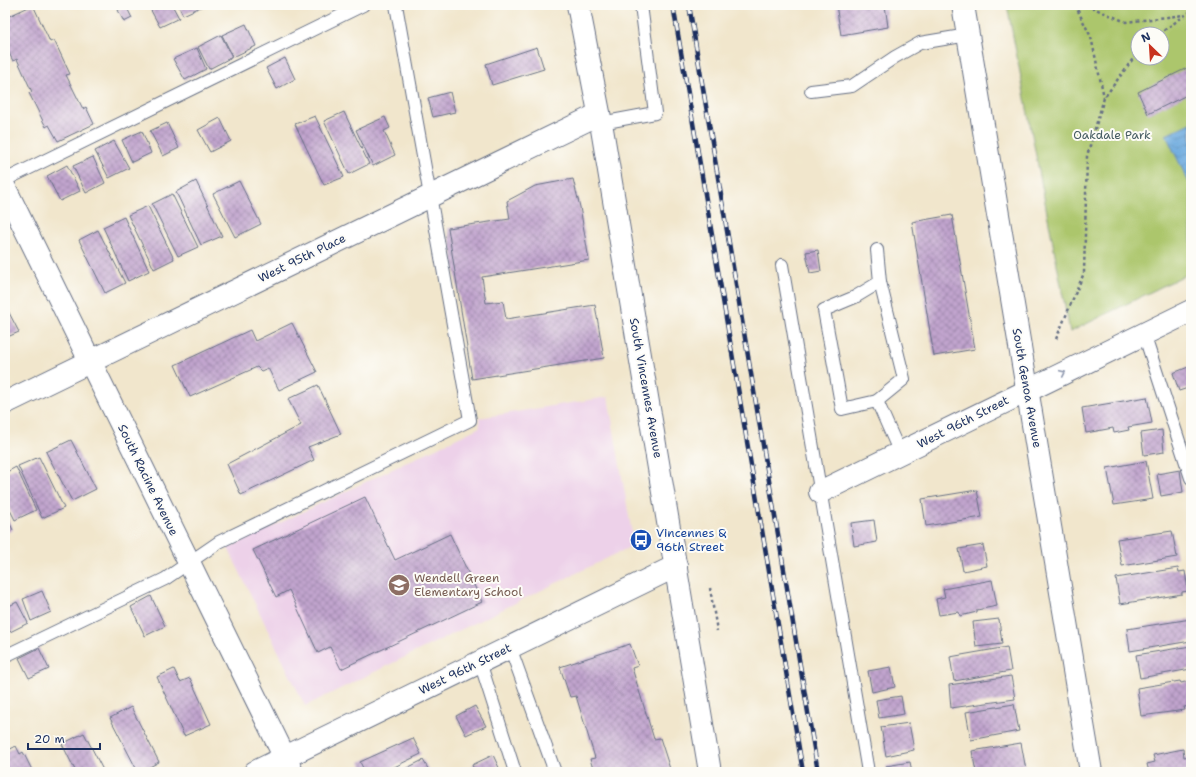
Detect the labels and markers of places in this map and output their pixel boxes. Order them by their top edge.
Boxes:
place label: Vincennes & 96th Street [656,525,726,555]
bus stop icon: Vincennes & 96th Street [628,527,654,553]
place label: Wendell Green Elementary School [414,570,522,600]
school or university icon: Wendell Green Elementary School [386,572,412,598]

